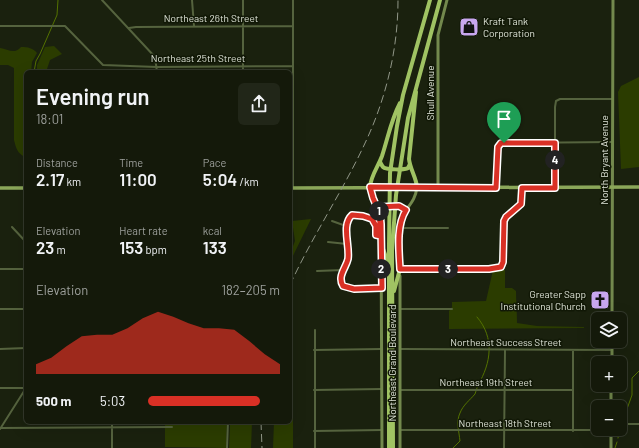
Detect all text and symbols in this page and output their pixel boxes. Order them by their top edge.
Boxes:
street label: Northeast 26th Street [164,12,259,24]
place label: Kraft Tank Corporation [483,15,535,39]
shop icon: Kraft Tank Corporation [458,16,480,38]
street label: Northeast 25th Street [151,52,246,64]
street label: Shull Avenue [424,66,436,120]
text: Evening run [36,83,150,109]
button: share [238,83,280,125]
pin [487,102,521,143]
icon: arrive [493,108,515,130]
text: 18:01 [36,111,63,127]
street label: North Bryant Avenue [598,115,610,205]
pin: 4 [545,150,565,170]
text: 4 [552,153,558,166]
text: Distance [36,156,78,169]
text: Time [119,156,143,169]
text: Pace [203,156,226,169]
text: 2.17 [36,169,64,189]
text: 11:00 [119,169,157,189]
text: 5:04 [203,169,237,189]
text: km [64,175,81,188]
text: /km [237,175,259,188]
pin: 1 [369,201,389,221]
text: 1 [377,204,381,217]
text: Elevation [36,224,80,237]
text: Heart rate [119,224,168,237]
text: kcal [203,224,222,237]
text: 23 [36,237,54,257]
text: 153 [119,237,143,257]
text: 133 [203,237,227,257]
text: m [54,243,66,256]
text: bpm [143,243,167,256]
pin: 2 [371,259,391,279]
pin: 3 [438,259,458,279]
text: 2 [378,262,384,275]
text: 3 [445,262,451,275]
text: Elevation [36,282,88,298]
text: 182–205 m [222,282,280,298]
place label: Greater Sapp Institutional Church [501,288,586,312]
church icon: Greater Sapp Institutional Church [589,289,611,311]
street label: Northeast Grand Boulevard [386,305,398,421]
map controls [591,312,627,436]
button: layers [591,312,627,348]
street label: Northeast Success Street [450,336,562,348]
button: + [591,356,627,392]
street label: Northeast 19th Street [440,376,533,388]
text: 500 m [36,393,71,409]
text: 5:03 [100,393,125,409]
button: − [591,400,627,436]
street label: Northeast 18th Street [459,417,552,429]

